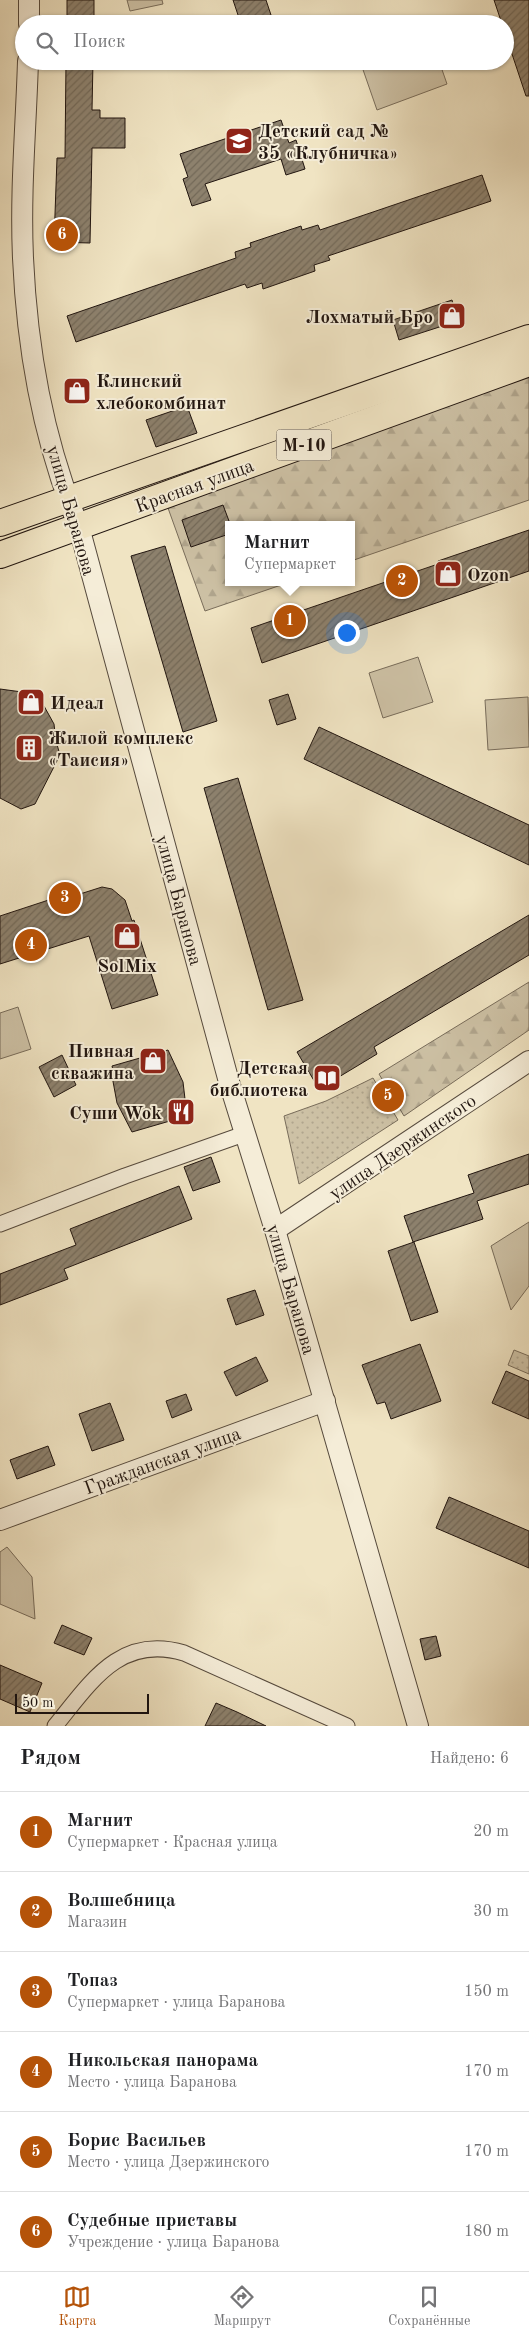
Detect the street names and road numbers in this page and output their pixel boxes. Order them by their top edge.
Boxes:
road number: М-10 [276,430,332,460]
street label: улица Баранова [42,444,97,578]
street label: Красная улица [133,457,257,518]
street label: улица Баранова [151,833,204,969]
street label: улица Дзержинского [326,1092,480,1204]
street label: улица Баранова [262,1223,317,1357]
street label: Гражданская улица [82,1425,244,1500]

